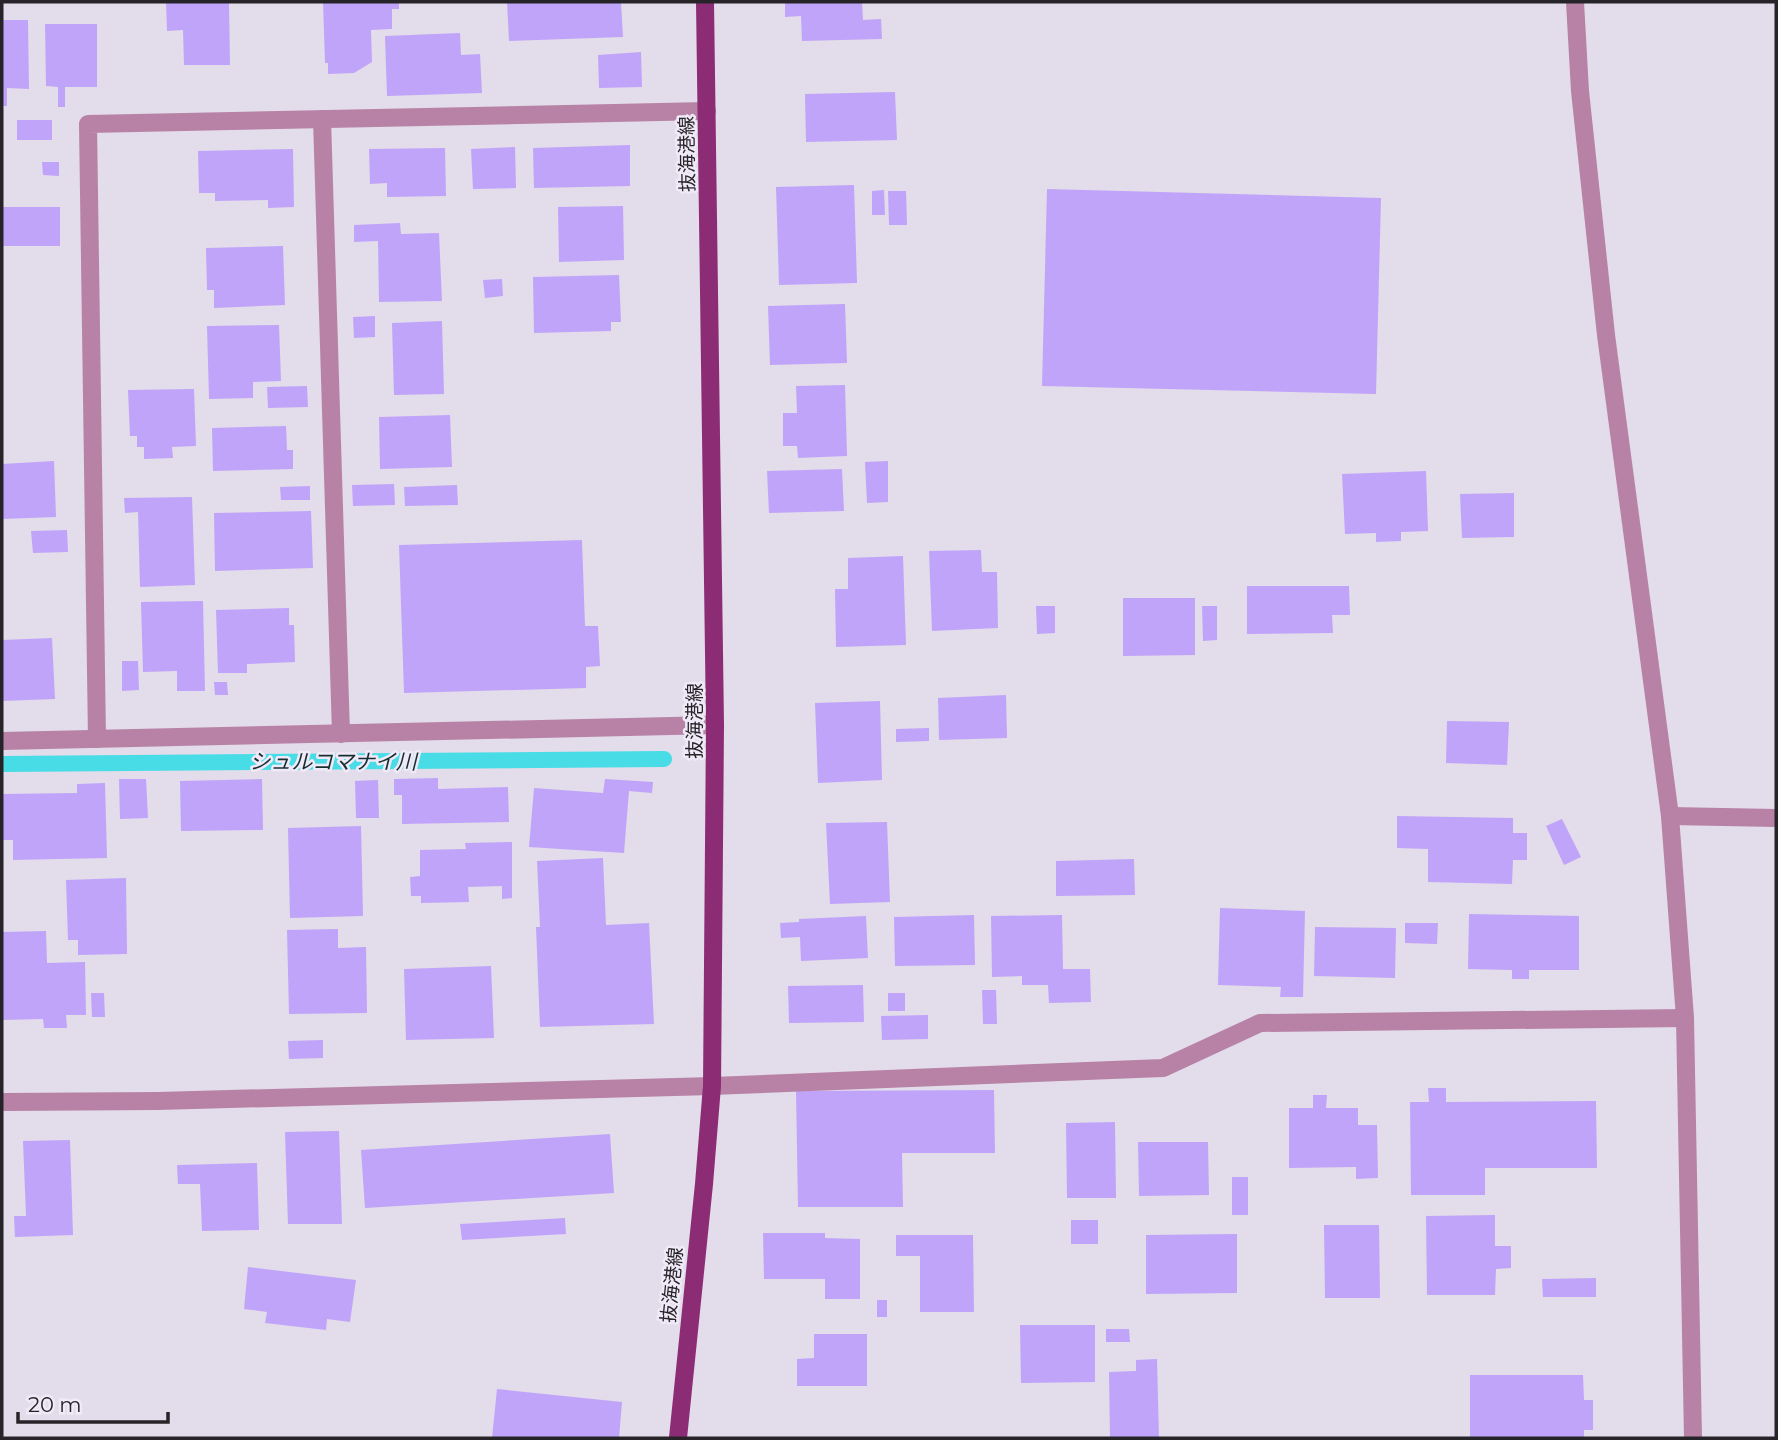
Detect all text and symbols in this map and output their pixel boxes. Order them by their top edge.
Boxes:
street label: 抜海港線 [675,116,699,192]
street label: 抜海港線 [683,683,706,759]
water label: シュルコマナイ川 [249,749,419,774]
street label: 抜海港線 [657,1246,687,1324]
scale bar [18,1380,168,1424]
text: 20 m [28,1392,82,1417]

